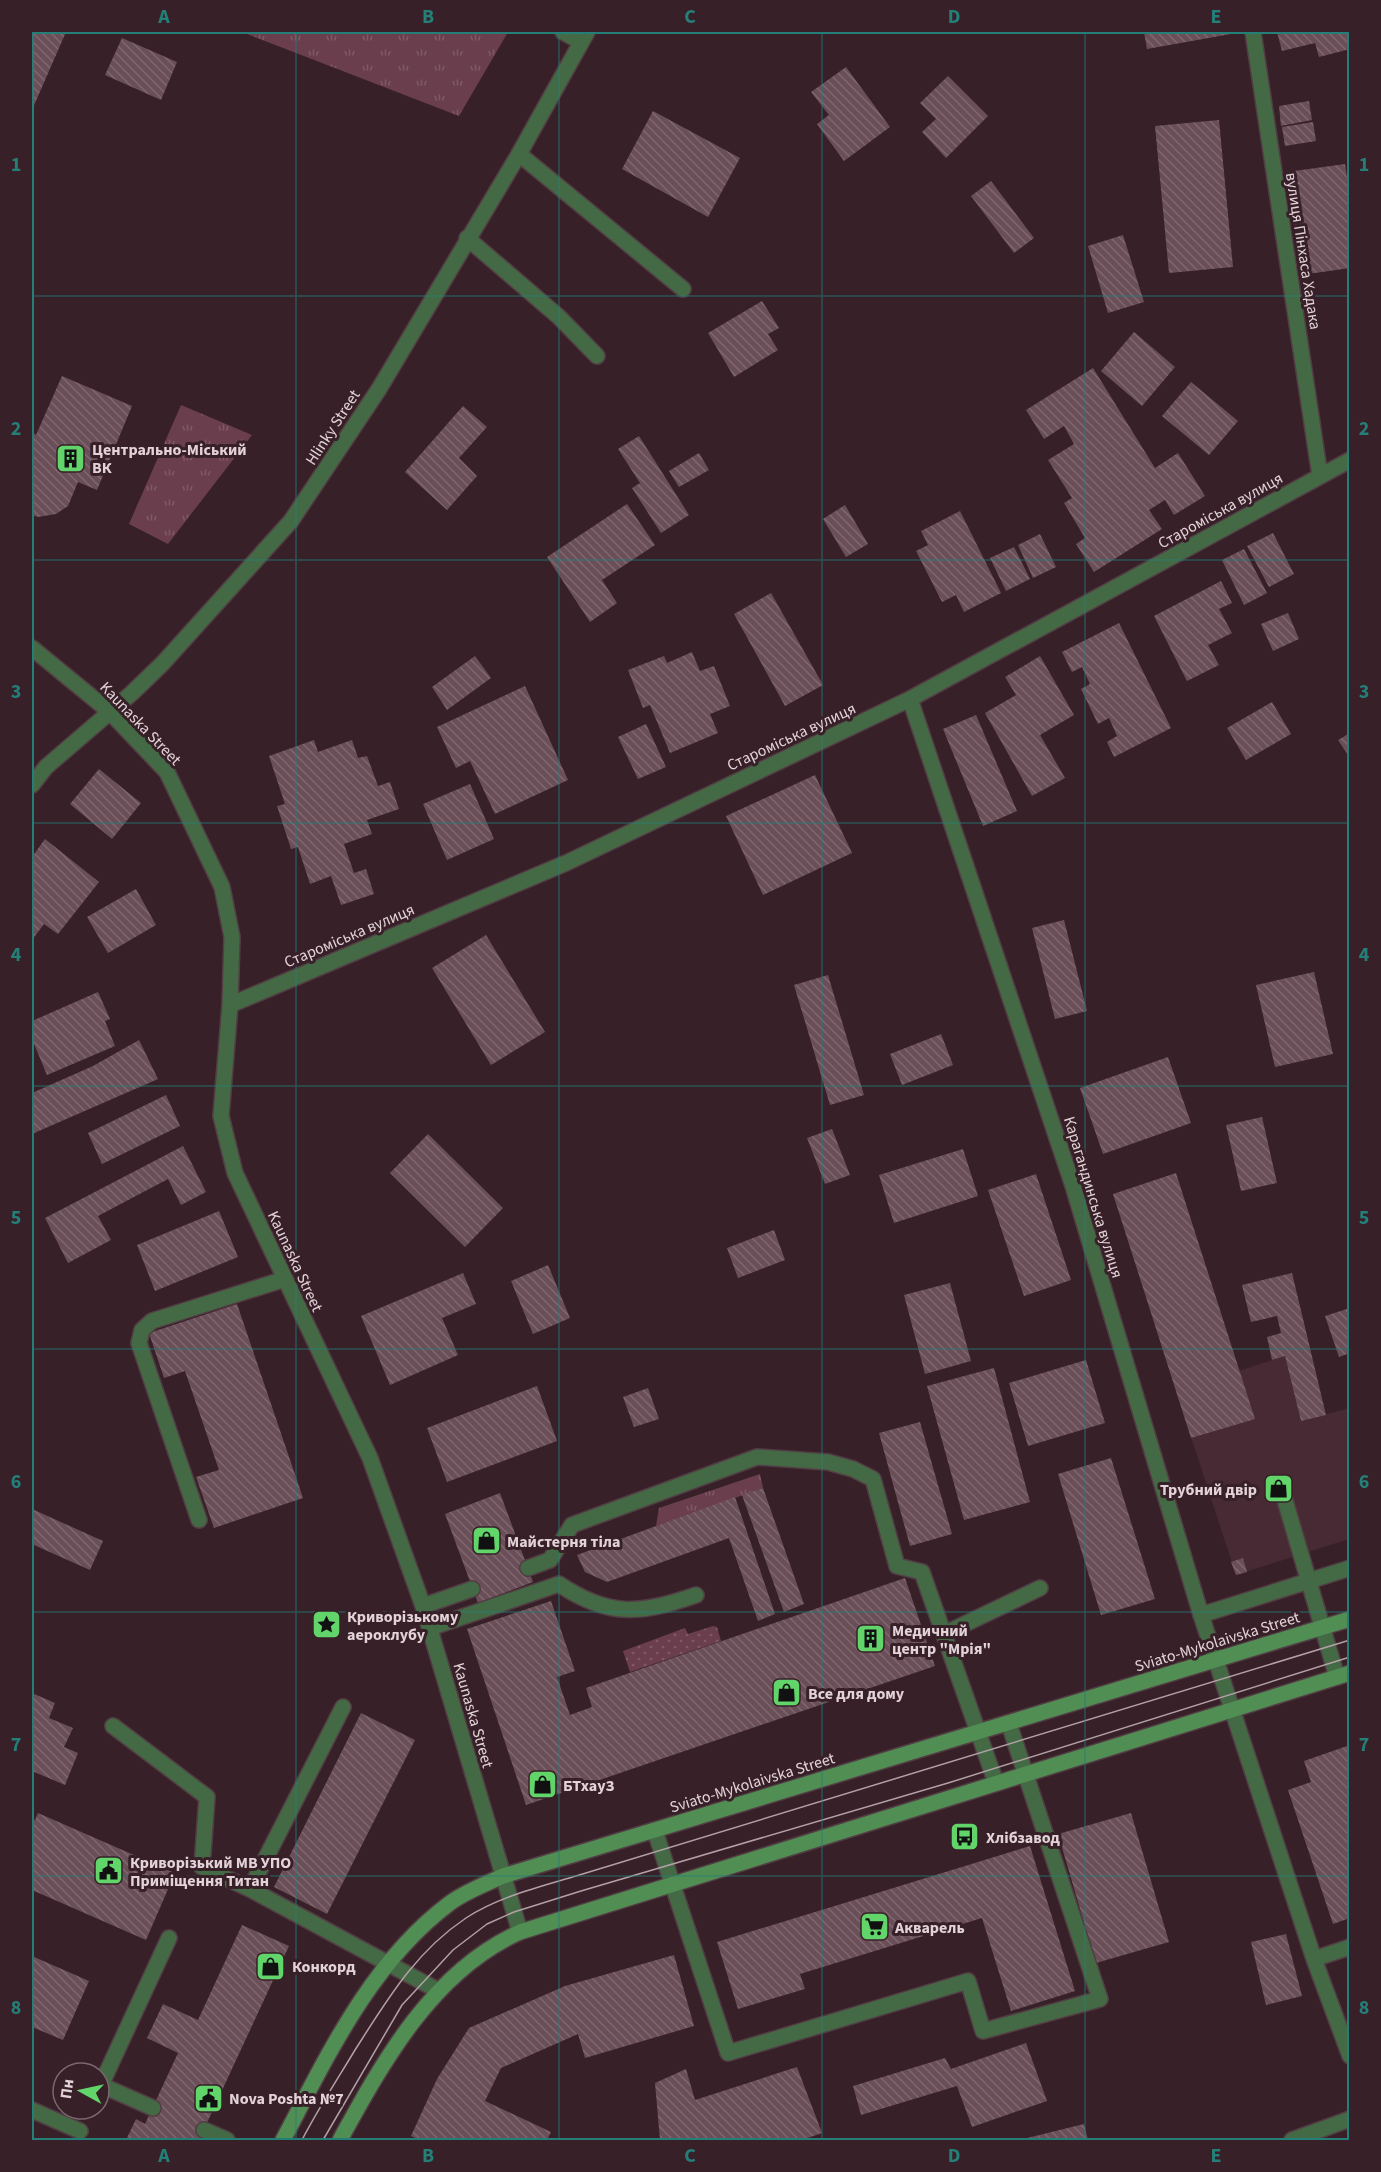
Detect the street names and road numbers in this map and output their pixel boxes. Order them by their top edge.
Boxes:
street label: вулиця Пінхаса Хадака [1280,171,1326,331]
street label: Hlinky Street [300,385,366,470]
street label: Староміська вулиця [1154,467,1287,554]
street label: Kaunaska Street [95,677,186,771]
street label: Староміська вулиця [723,697,859,776]
street label: Староміська вулиця [281,899,418,973]
street label: Карагандинська вулиця [1058,1114,1128,1281]
street label: Kaunaska Street [262,1208,328,1316]
street label: Sviato-Mykolaivska Street [1132,1606,1303,1678]
street label: Kaunaska Street [447,1660,499,1771]
street label: Sviato-Mykolaivska Street [667,1747,838,1819]

